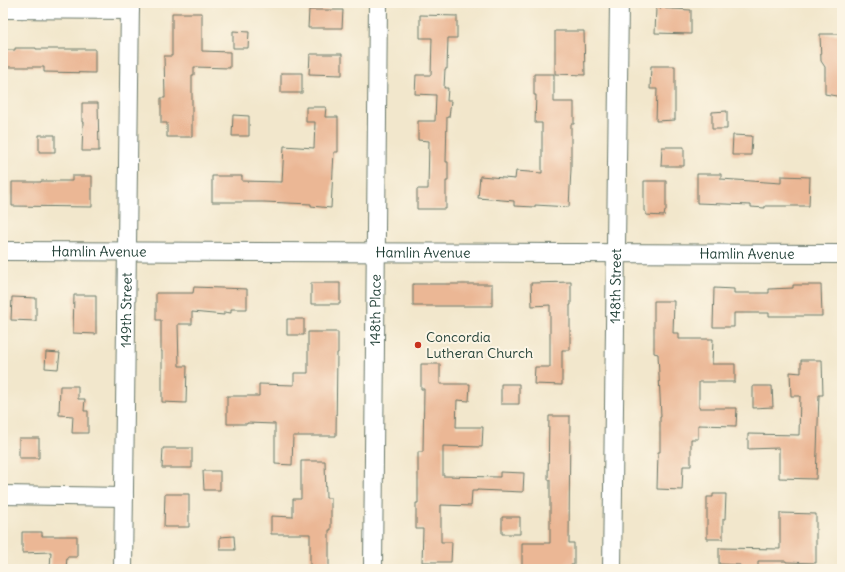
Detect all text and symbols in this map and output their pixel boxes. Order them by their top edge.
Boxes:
street label: Hamlin Avenue [51,242,147,261]
street label: Hamlin Avenue [375,243,471,262]
street label: Hamlin Avenue [699,244,795,263]
street label: 148th Street [606,248,625,324]
street label: 149th Street [117,272,136,348]
street label: 148th Place [366,274,385,346]
place label: Concordia Lutheran Church [426,328,533,362]
marker: Concordia Lutheran Church [413,340,423,350]

